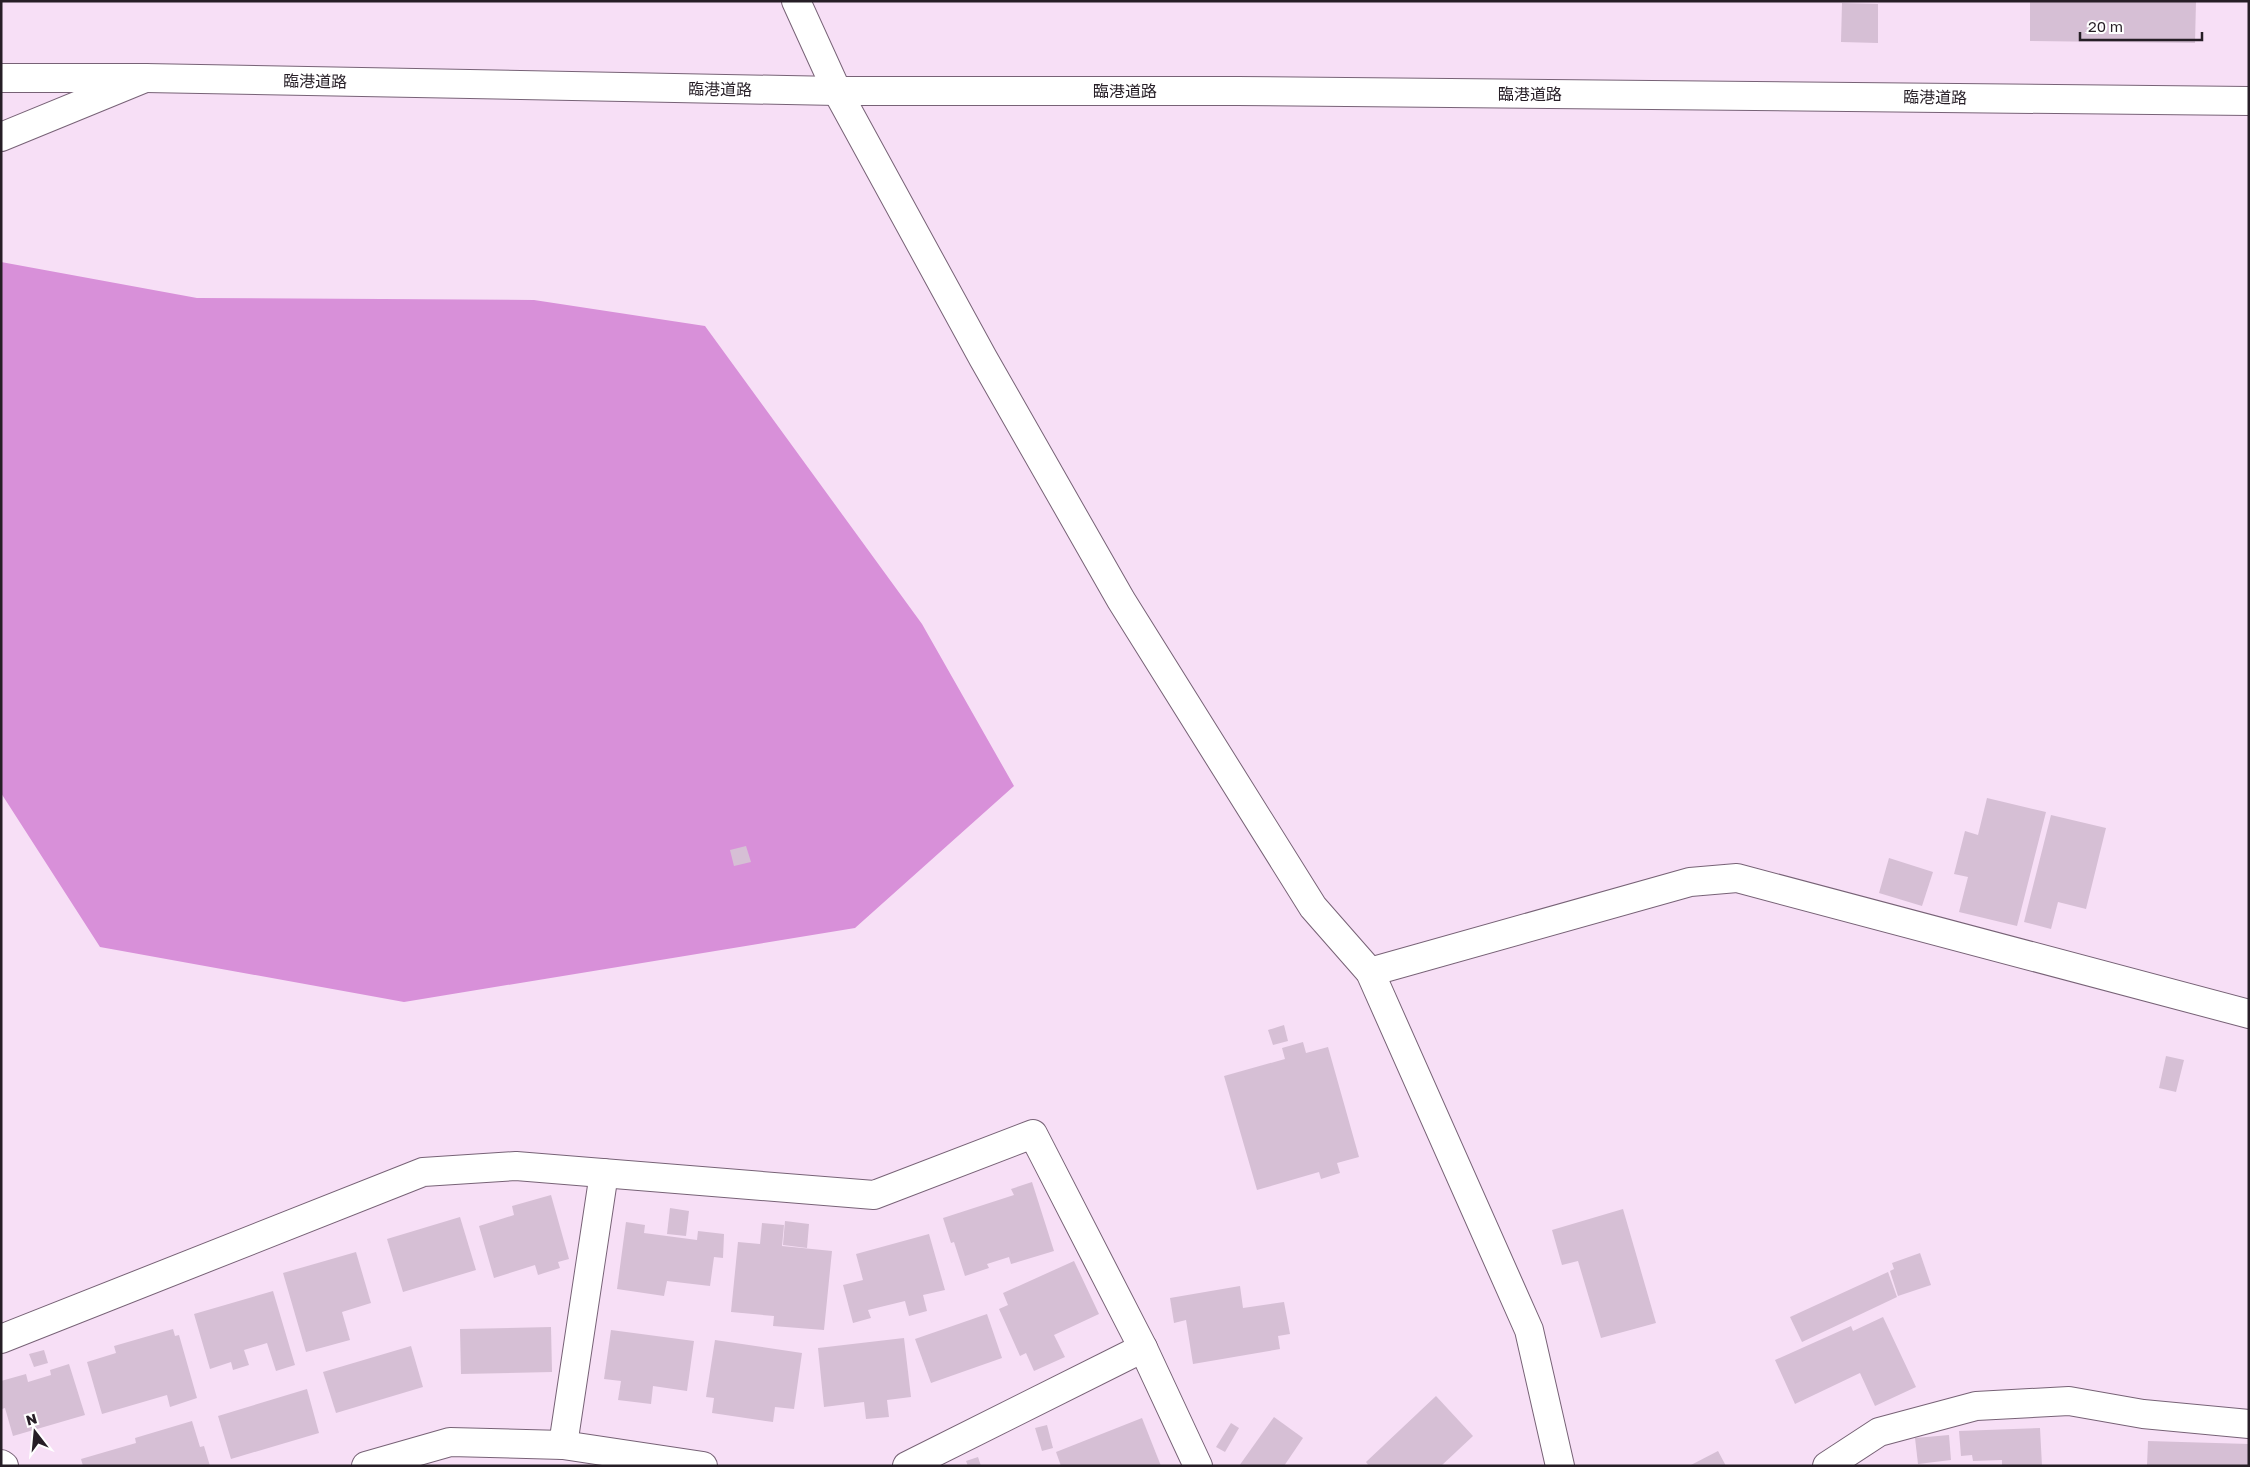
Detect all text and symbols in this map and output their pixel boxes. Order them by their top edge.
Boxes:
scale bar [2080,10,2202,42]
text: 20 m [2088,17,2123,35]
street label: 臨港道路 [283,70,347,92]
street label: 臨港道路 [688,78,752,100]
street label: 臨港道路 [1093,81,1157,101]
street label: 臨港道路 [1498,84,1562,104]
street label: 臨港道路 [1903,86,1967,108]
north arrow [10,1407,60,1457]
text: N [24,1409,39,1429]

